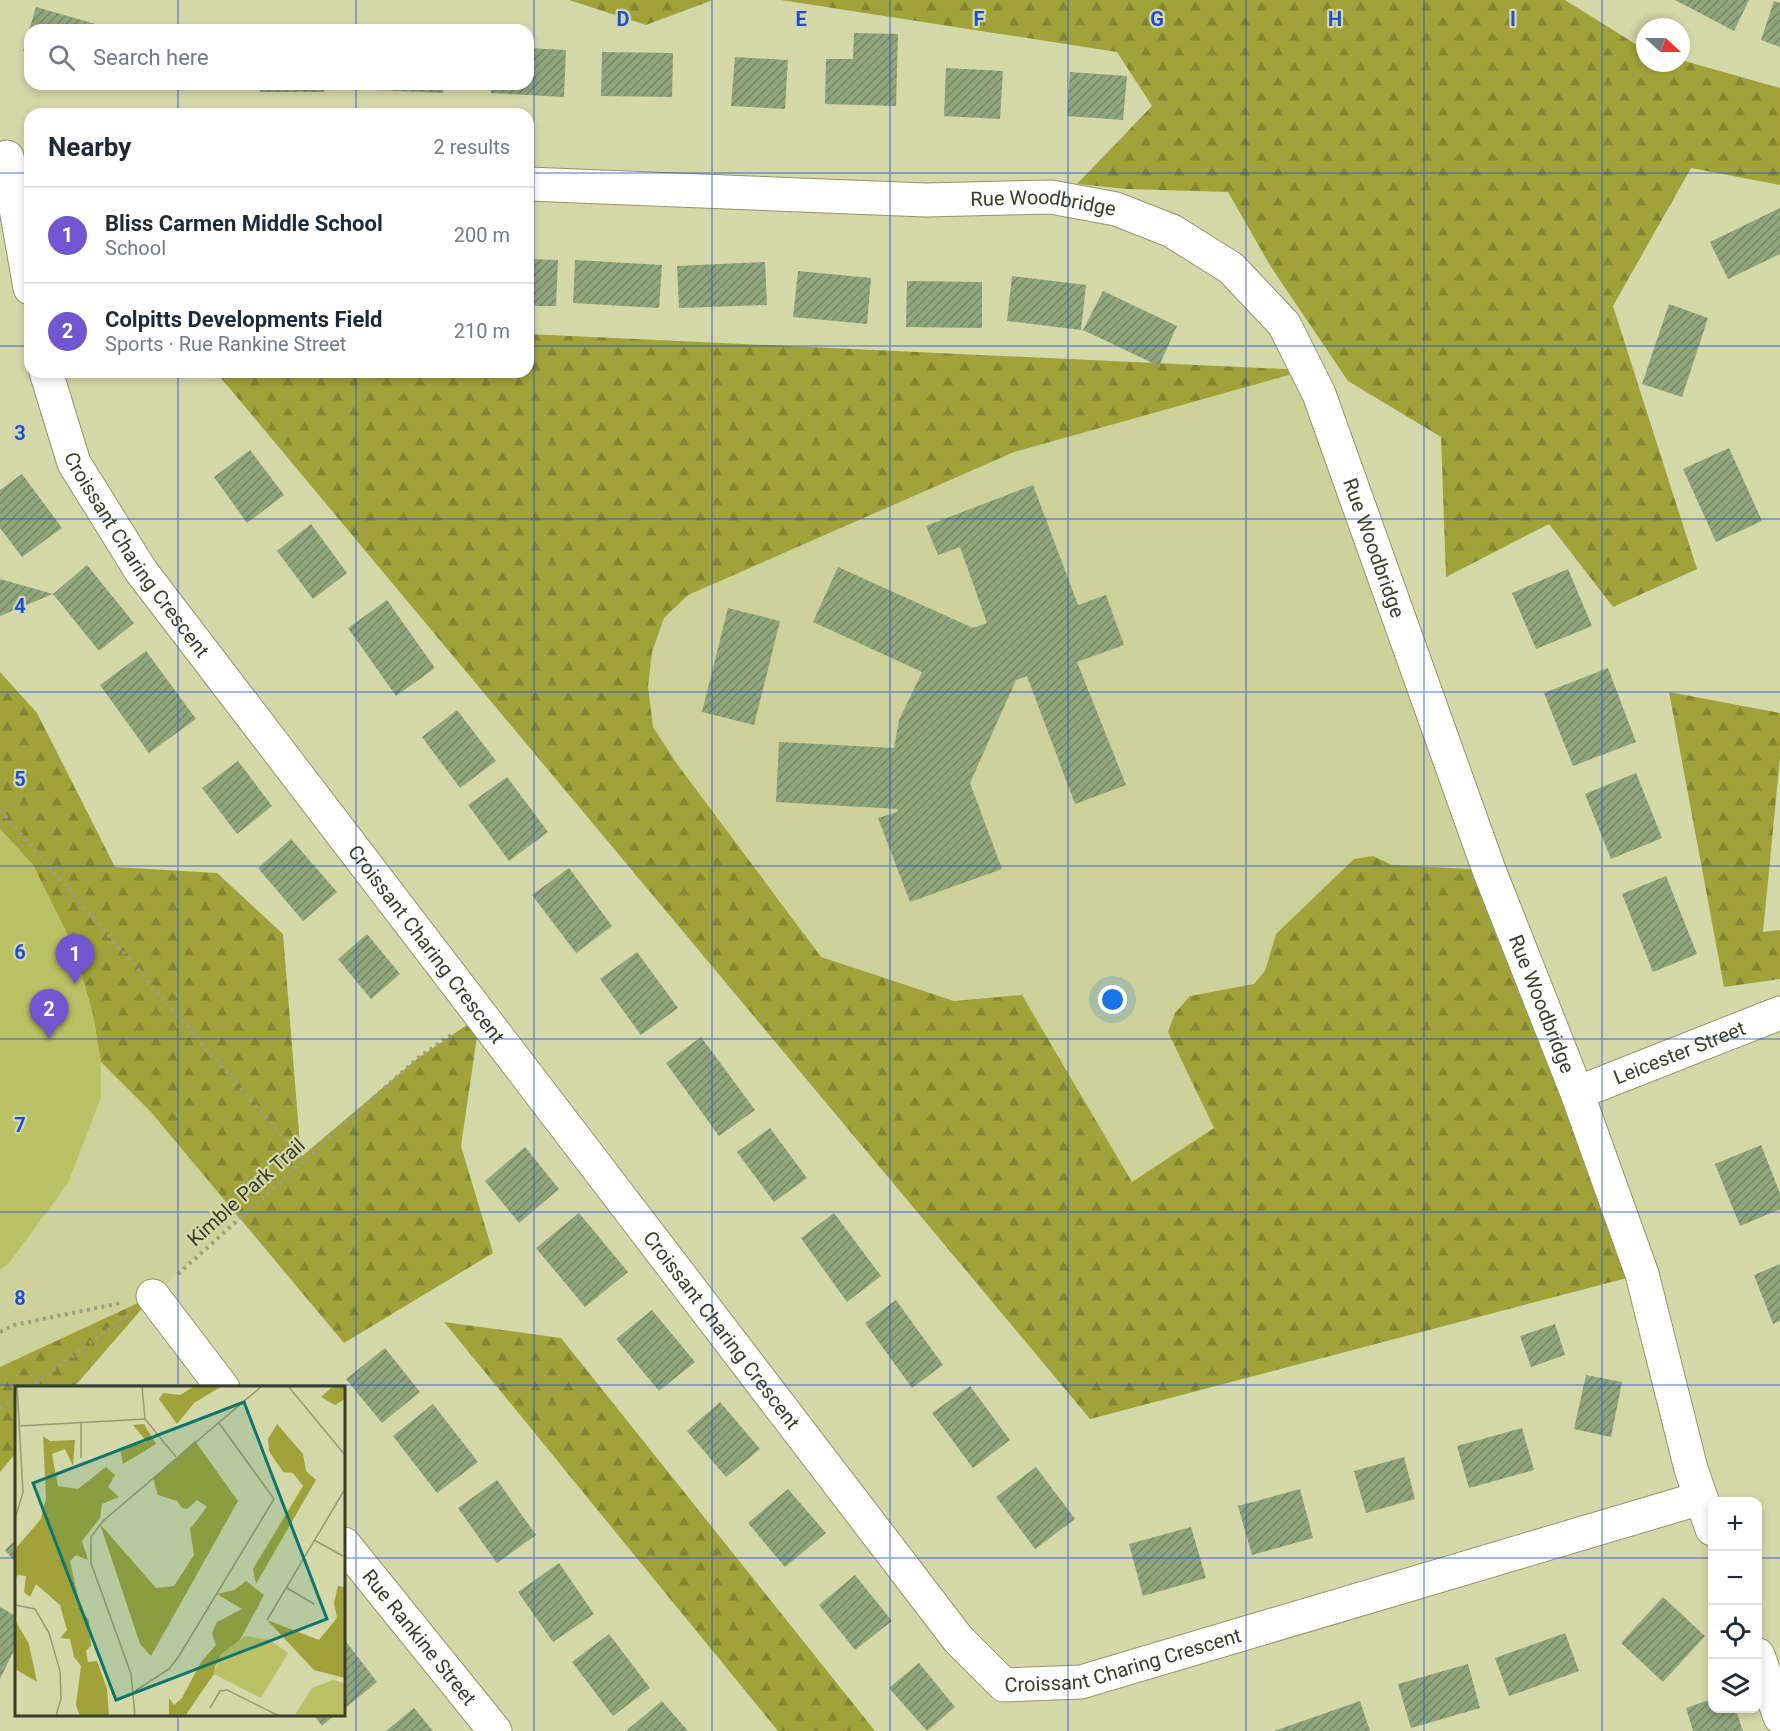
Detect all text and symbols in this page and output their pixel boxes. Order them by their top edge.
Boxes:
text: D [617,7,630,31]
text: E [795,7,807,31]
text: F [974,7,985,31]
text: G [1150,7,1164,31]
text: H [1328,7,1342,31]
text: I [1510,7,1516,31]
north arrow [1636,18,1690,72]
search box [24,24,534,90]
icon: search [45,41,78,74]
text: Search here [93,45,209,70]
text: Nearby [48,132,131,162]
text: 2 results [434,135,510,159]
street label: Rue Woodbridge [970,185,1118,221]
text: Bliss Carmen Middle School [105,211,383,236]
text: 1 [62,223,73,247]
text: 200 m [454,223,510,247]
text: School [105,236,166,260]
text: Colpitts Developments Field [105,307,383,332]
text: 2 [62,319,73,343]
text: 210 m [454,319,510,343]
text: Sports · Rue Rankine Street [105,332,346,356]
text: 3 [14,421,26,445]
street label: Croissant Charing Crescent [59,449,214,662]
street label: Rue Woodbridge [1338,475,1410,621]
text: 4 [14,594,26,618]
text: 5 [14,767,26,791]
street label: Croissant Charing Crescent [343,840,510,1048]
street label: Rue Woodbridge [1504,931,1580,1076]
pin: 1 [56,934,94,984]
text: 6 [14,940,26,964]
your location [1098,985,1127,1014]
pin: 2 [29,990,68,1039]
street label: Leicester Street [1610,1016,1749,1089]
text: 7 [14,1113,26,1137]
street label: Kimble Park Trail [182,1133,310,1251]
street label: Croissant Charing Crescent [638,1226,805,1434]
text: 8 [14,1286,26,1310]
inset map [15,1386,345,1716]
map controls [1708,1497,1762,1713]
button: + [1708,1497,1762,1551]
button: − [1708,1551,1762,1605]
street label: Rue Rankine Street [357,1565,481,1710]
button: locate [1708,1605,1762,1659]
street label: Croissant Charing Crescent [1004,1623,1244,1697]
button: layers [1708,1659,1762,1713]

